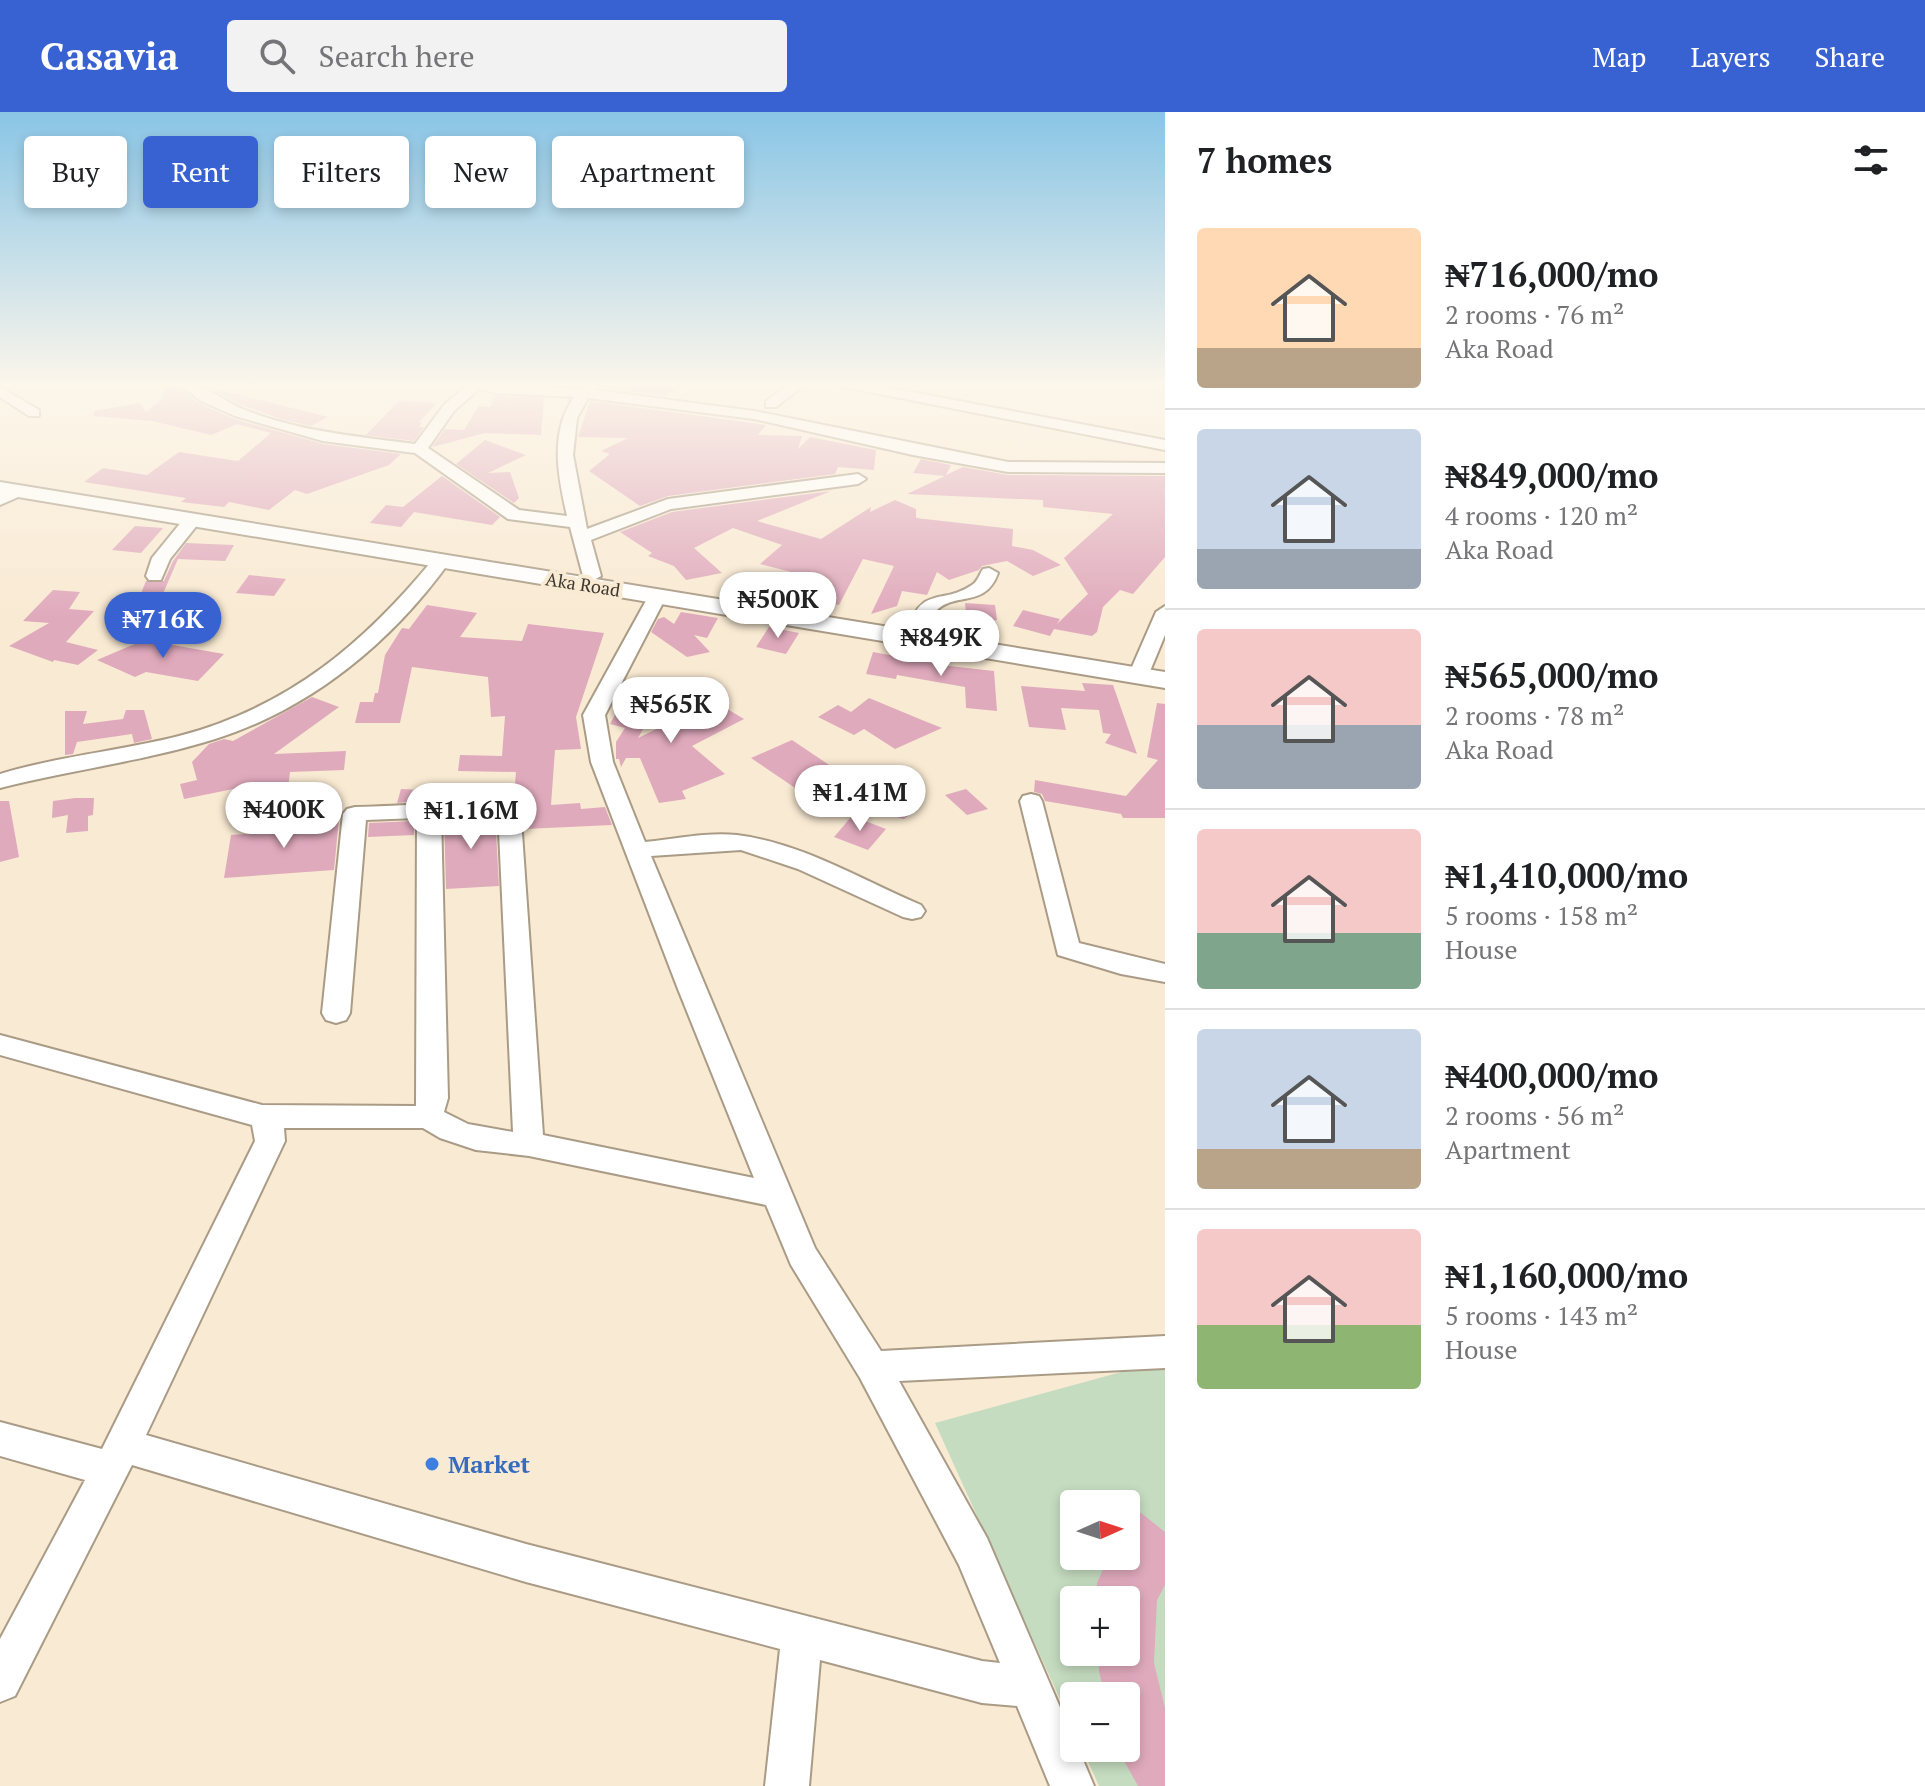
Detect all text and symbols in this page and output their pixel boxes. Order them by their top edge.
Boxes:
search box [227,20,787,92]
text: Casavia [40,31,179,81]
icon: search [255,34,299,78]
text: Search here [319,36,475,76]
text: Map [1592,38,1646,75]
text: Layers [1690,38,1771,75]
text: Share [1815,38,1885,75]
chip: Buy [24,136,127,208]
chip: Rent [143,136,258,208]
chip: Filters [274,136,409,208]
chip: New [425,136,536,208]
chip: Apartment [552,136,744,208]
text: 7 homes [1197,138,1332,183]
icon: filters [1849,138,1893,182]
text: ₦716,000/mo [1445,252,1659,297]
icon: home [1261,260,1357,356]
text: 2 rooms · 76 m² [1445,297,1624,331]
text: Aka Road [1445,331,1554,365]
text: ₦849,000/mo [1445,453,1659,498]
icon: home [1261,461,1357,557]
text: 4 rooms · 120 m² [1445,498,1638,532]
text: Aka Road [1445,532,1554,566]
street label: Aka Road [544,566,622,602]
pin: ₦500K [722,572,834,640]
text: ₦500K [737,581,819,615]
pin: ₦716K [107,592,219,660]
text: ₦716K [122,601,204,635]
pin: ₦849K [885,610,997,678]
text: ₦849K [900,619,982,653]
text: ₦565,000/mo [1445,653,1659,698]
icon: home [1261,661,1357,757]
pin: ₦565K [615,677,727,745]
text: ₦565K [630,686,712,720]
text: 2 rooms · 78 m² [1445,698,1624,732]
text: Aka Road [1445,732,1554,766]
pin: ₦1.41M [795,765,925,833]
text: ₦1.41M [813,774,907,808]
pin: ₦400K [228,782,340,850]
pin: ₦1.16M [406,783,536,851]
text: ₦400K [243,791,325,825]
text: ₦1.16M [424,792,518,826]
text: ₦1,410,000/mo [1445,853,1688,898]
icon: home [1261,861,1357,957]
text: 5 rooms · 158 m² [1445,898,1638,932]
text: House [1445,932,1518,966]
text: ₦400,000/mo [1445,1053,1659,1098]
icon: home [1261,1061,1357,1157]
text: 2 rooms · 56 m² [1445,1098,1624,1132]
text: Apartment [1445,1132,1571,1166]
text: ₦1,160,000/mo [1445,1253,1688,1298]
icon: home [1261,1261,1357,1357]
text: 5 rooms · 143 m² [1445,1298,1638,1332]
text: House [1445,1332,1518,1366]
place label: Market [448,1448,531,1480]
marker: Market [423,1455,441,1473]
north arrow [1060,1490,1140,1570]
map controls [1060,1490,1140,1762]
button: + [1060,1586,1140,1666]
button: − [1060,1682,1140,1762]

